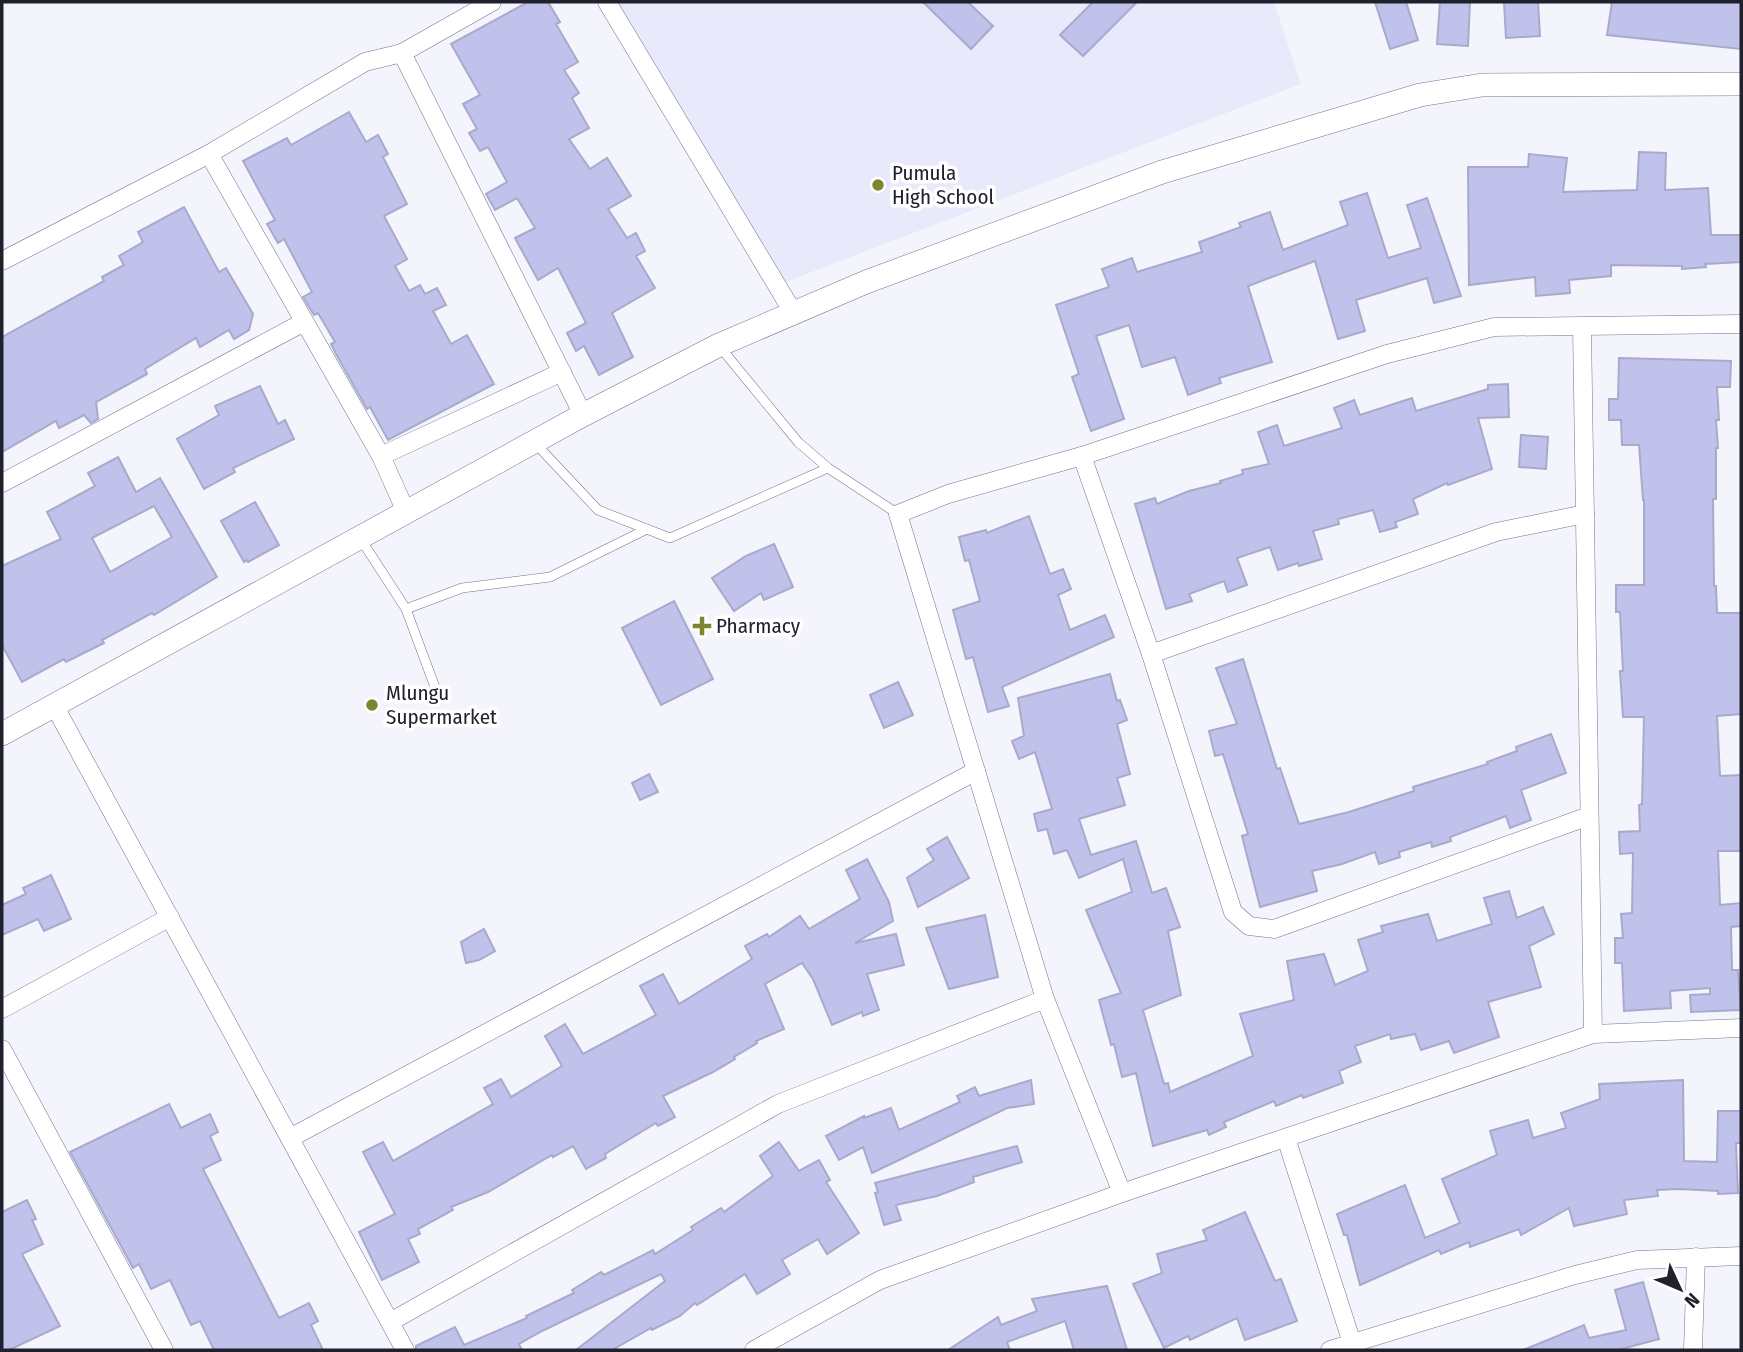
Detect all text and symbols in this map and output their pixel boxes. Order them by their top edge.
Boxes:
place label: Pumula High School [892,160,994,210]
marker: Pumula High School [870,177,886,193]
place label: Pharmacy [716,613,801,639]
marker: Pharmacy [694,618,710,634]
place label: Mlungu Supermarket [386,680,497,730]
marker: Mlungu Supermarket [364,697,380,713]
north arrow [1645,1254,1715,1324]
text: N [1680,1288,1704,1313]

